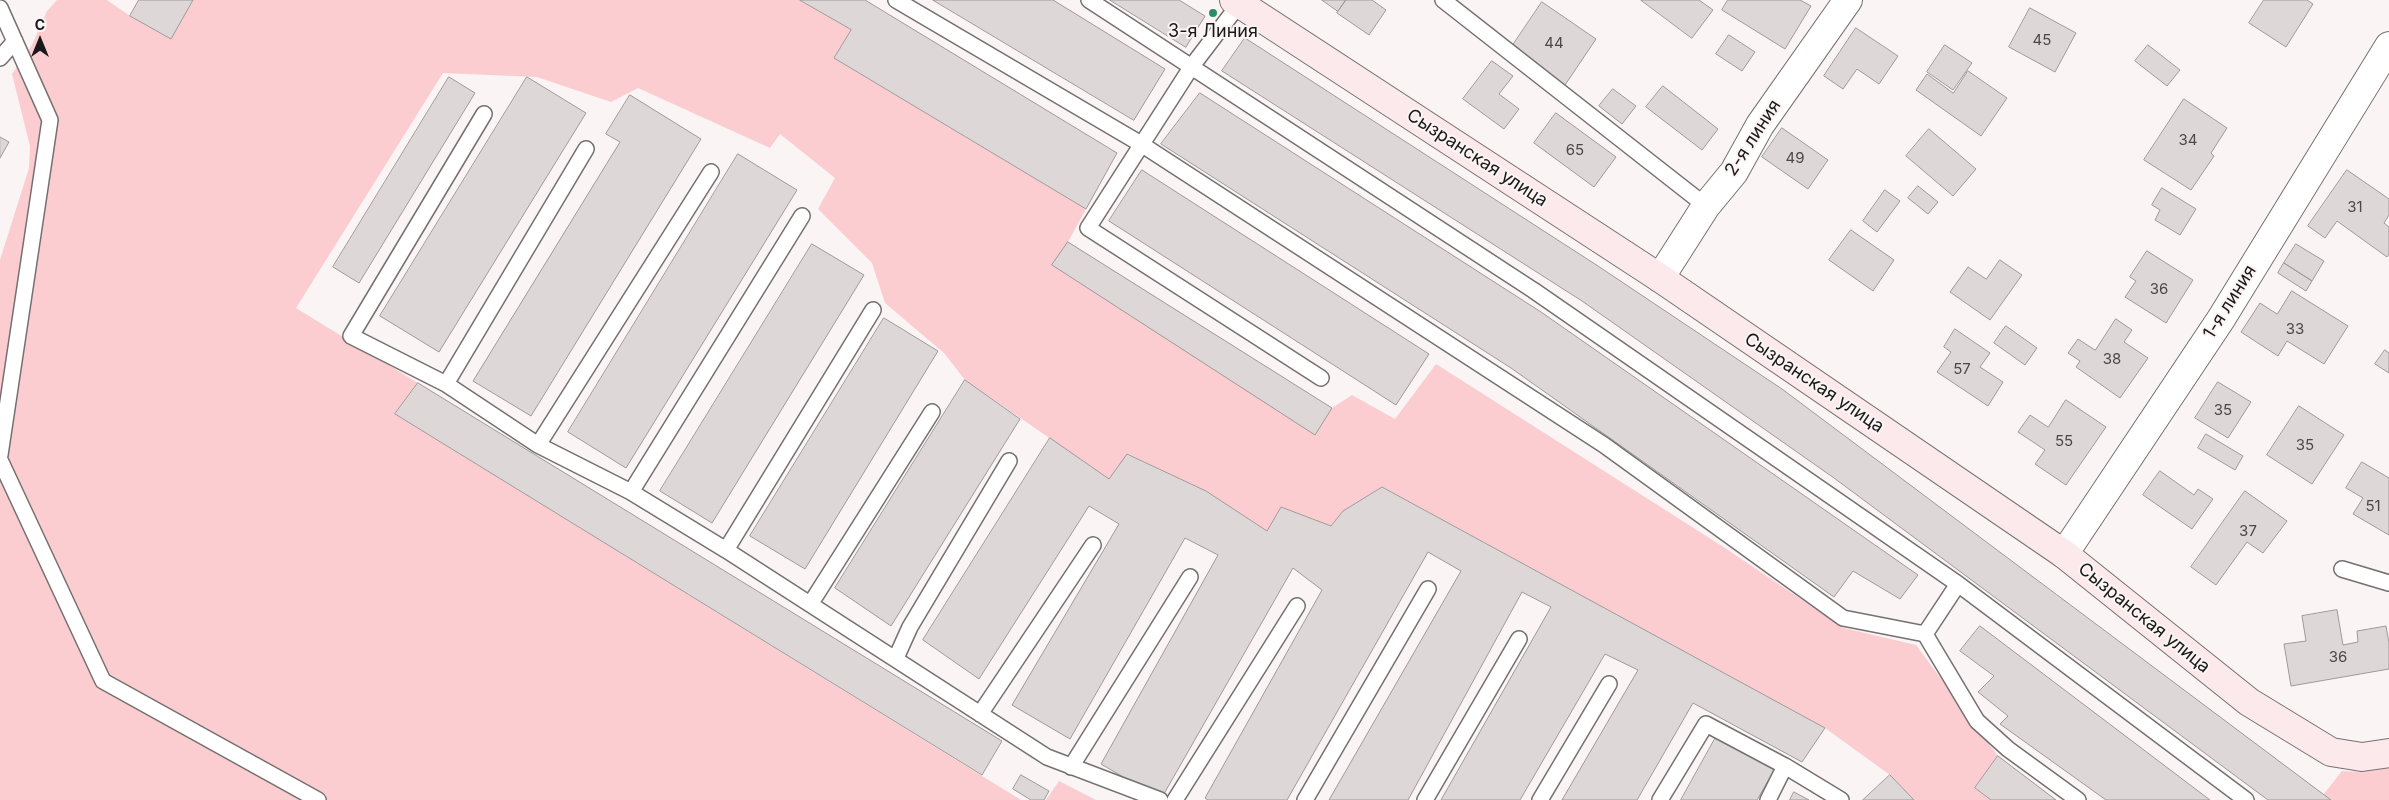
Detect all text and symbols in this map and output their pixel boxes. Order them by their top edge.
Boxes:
marker: 3-я Линия [1207,7,1219,19]
north arrow [15,15,65,65]
text: С [35,16,45,33]
place label: 3-я Линия [1168,21,1258,43]
house number: 45 [2033,31,2051,49]
house number: 44 [1544,34,1564,52]
street label: 2-я линия [1720,96,1786,180]
street label: Сызранская улица [1403,104,1551,212]
house number: 34 [2179,131,2197,149]
house number: 65 [1566,141,1584,159]
house number: 49 [1786,149,1804,167]
house number: 31 [2347,198,2363,216]
street label: 1-я линия [2199,261,2261,343]
house number: 36 [2150,280,2168,298]
house number: 33 [2286,320,2304,338]
street label: Сызранская улица [1740,328,1888,438]
house number: 38 [2103,350,2121,368]
house number: 57 [1953,360,1971,378]
house number: 35 [2214,401,2232,419]
house number: 55 [2055,432,2073,450]
house number: 35 [2296,436,2314,454]
house number: 51 [2365,497,2381,515]
house number: 37 [2239,522,2257,540]
street label: Сызранская улица [2074,558,2214,678]
house number: 36 [2329,648,2347,666]

